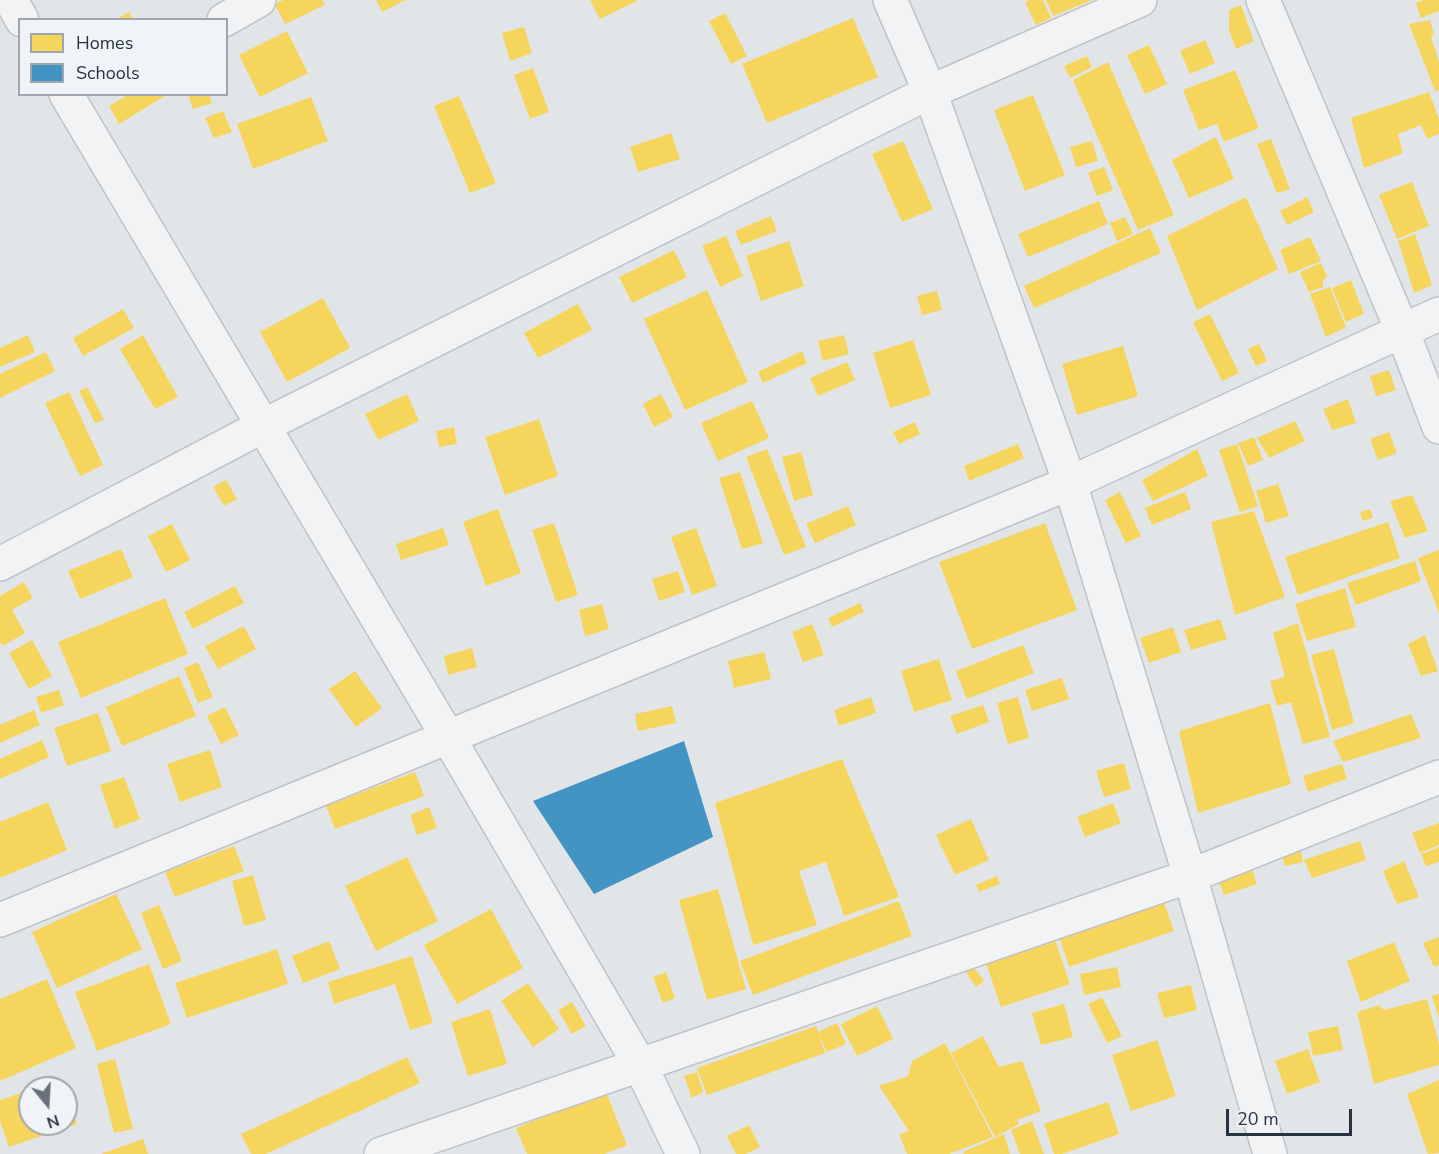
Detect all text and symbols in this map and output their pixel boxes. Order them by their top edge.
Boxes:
legend [18,18,228,96]
text: Homes [76,31,133,55]
text: Schools [76,61,140,85]
north arrow [18,1076,78,1136]
scale bar [1229,1097,1355,1135]
text: 20 m [1237,1107,1279,1131]
text: N [44,1109,62,1134]

